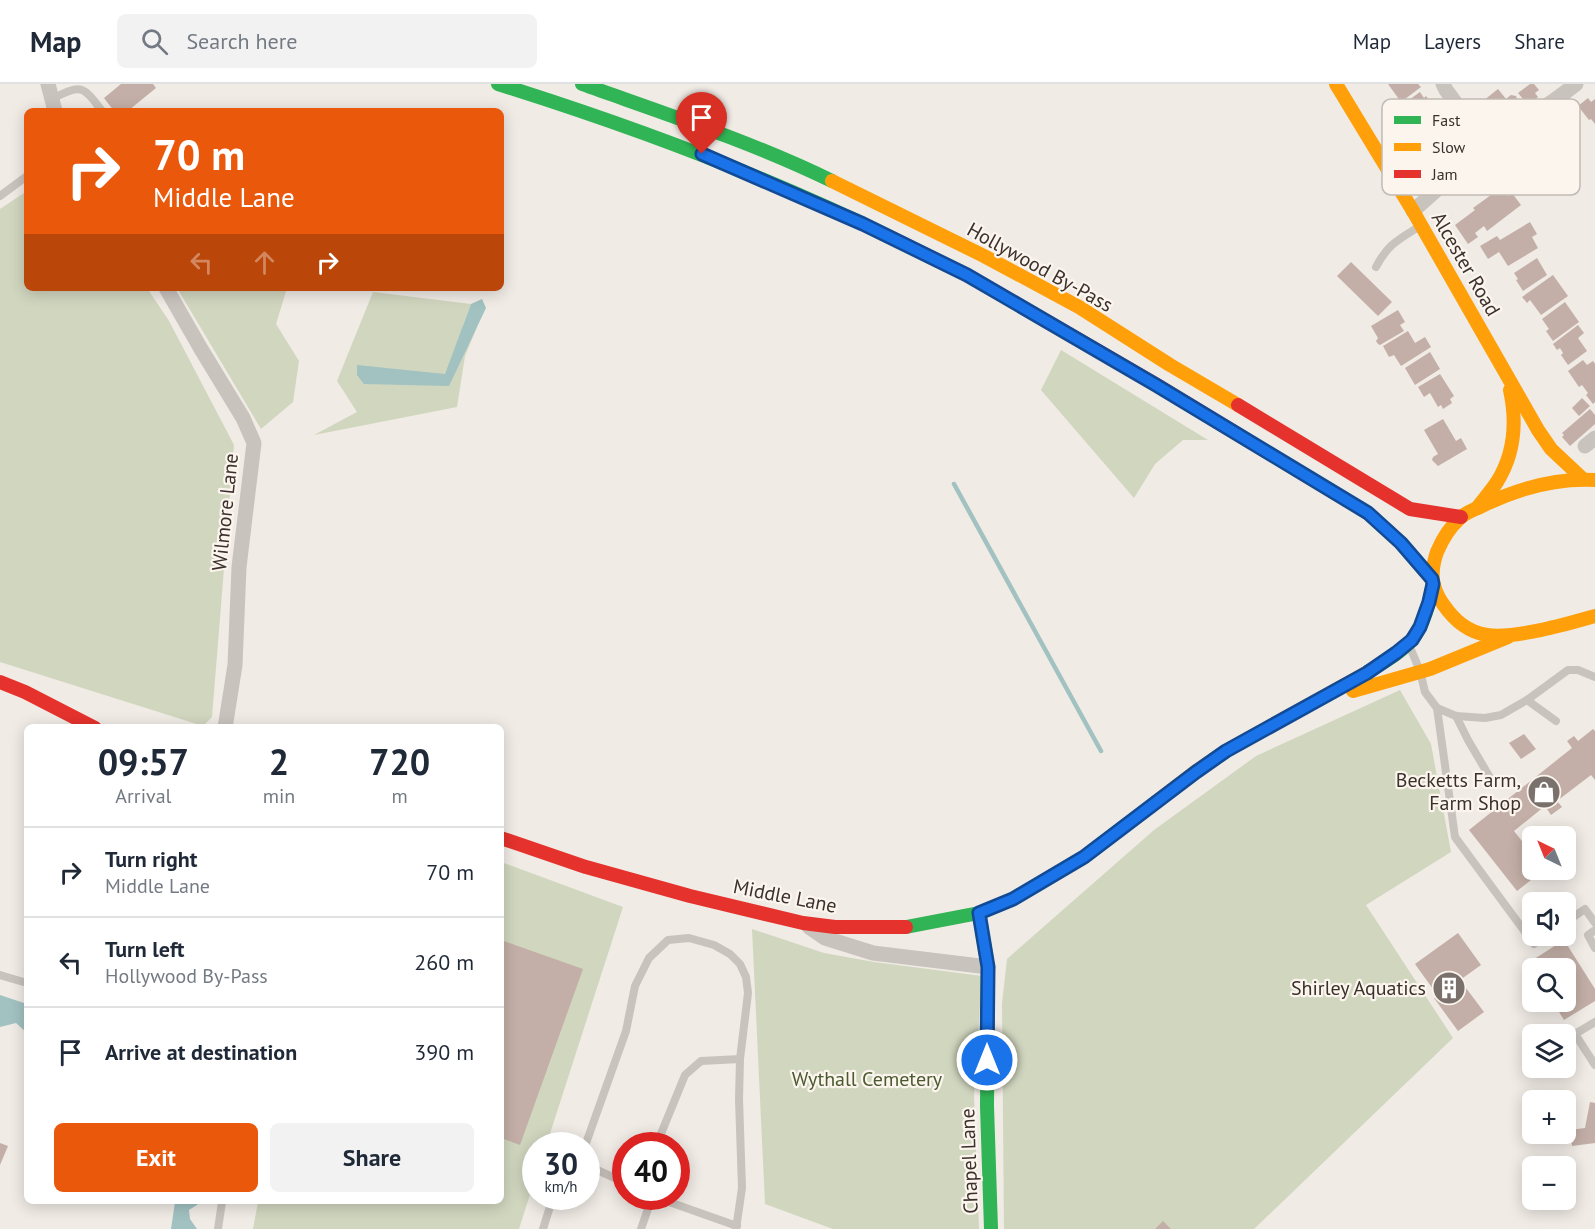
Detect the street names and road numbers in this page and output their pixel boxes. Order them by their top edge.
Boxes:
street label: Alcester Road [1426,207,1506,321]
street label: Hollywood By-Pass [963,216,1117,318]
street label: Wilmore Lane [206,452,244,572]
street label: Middle Lane [731,873,839,919]
street label: Chapel Lane [954,1108,984,1214]

